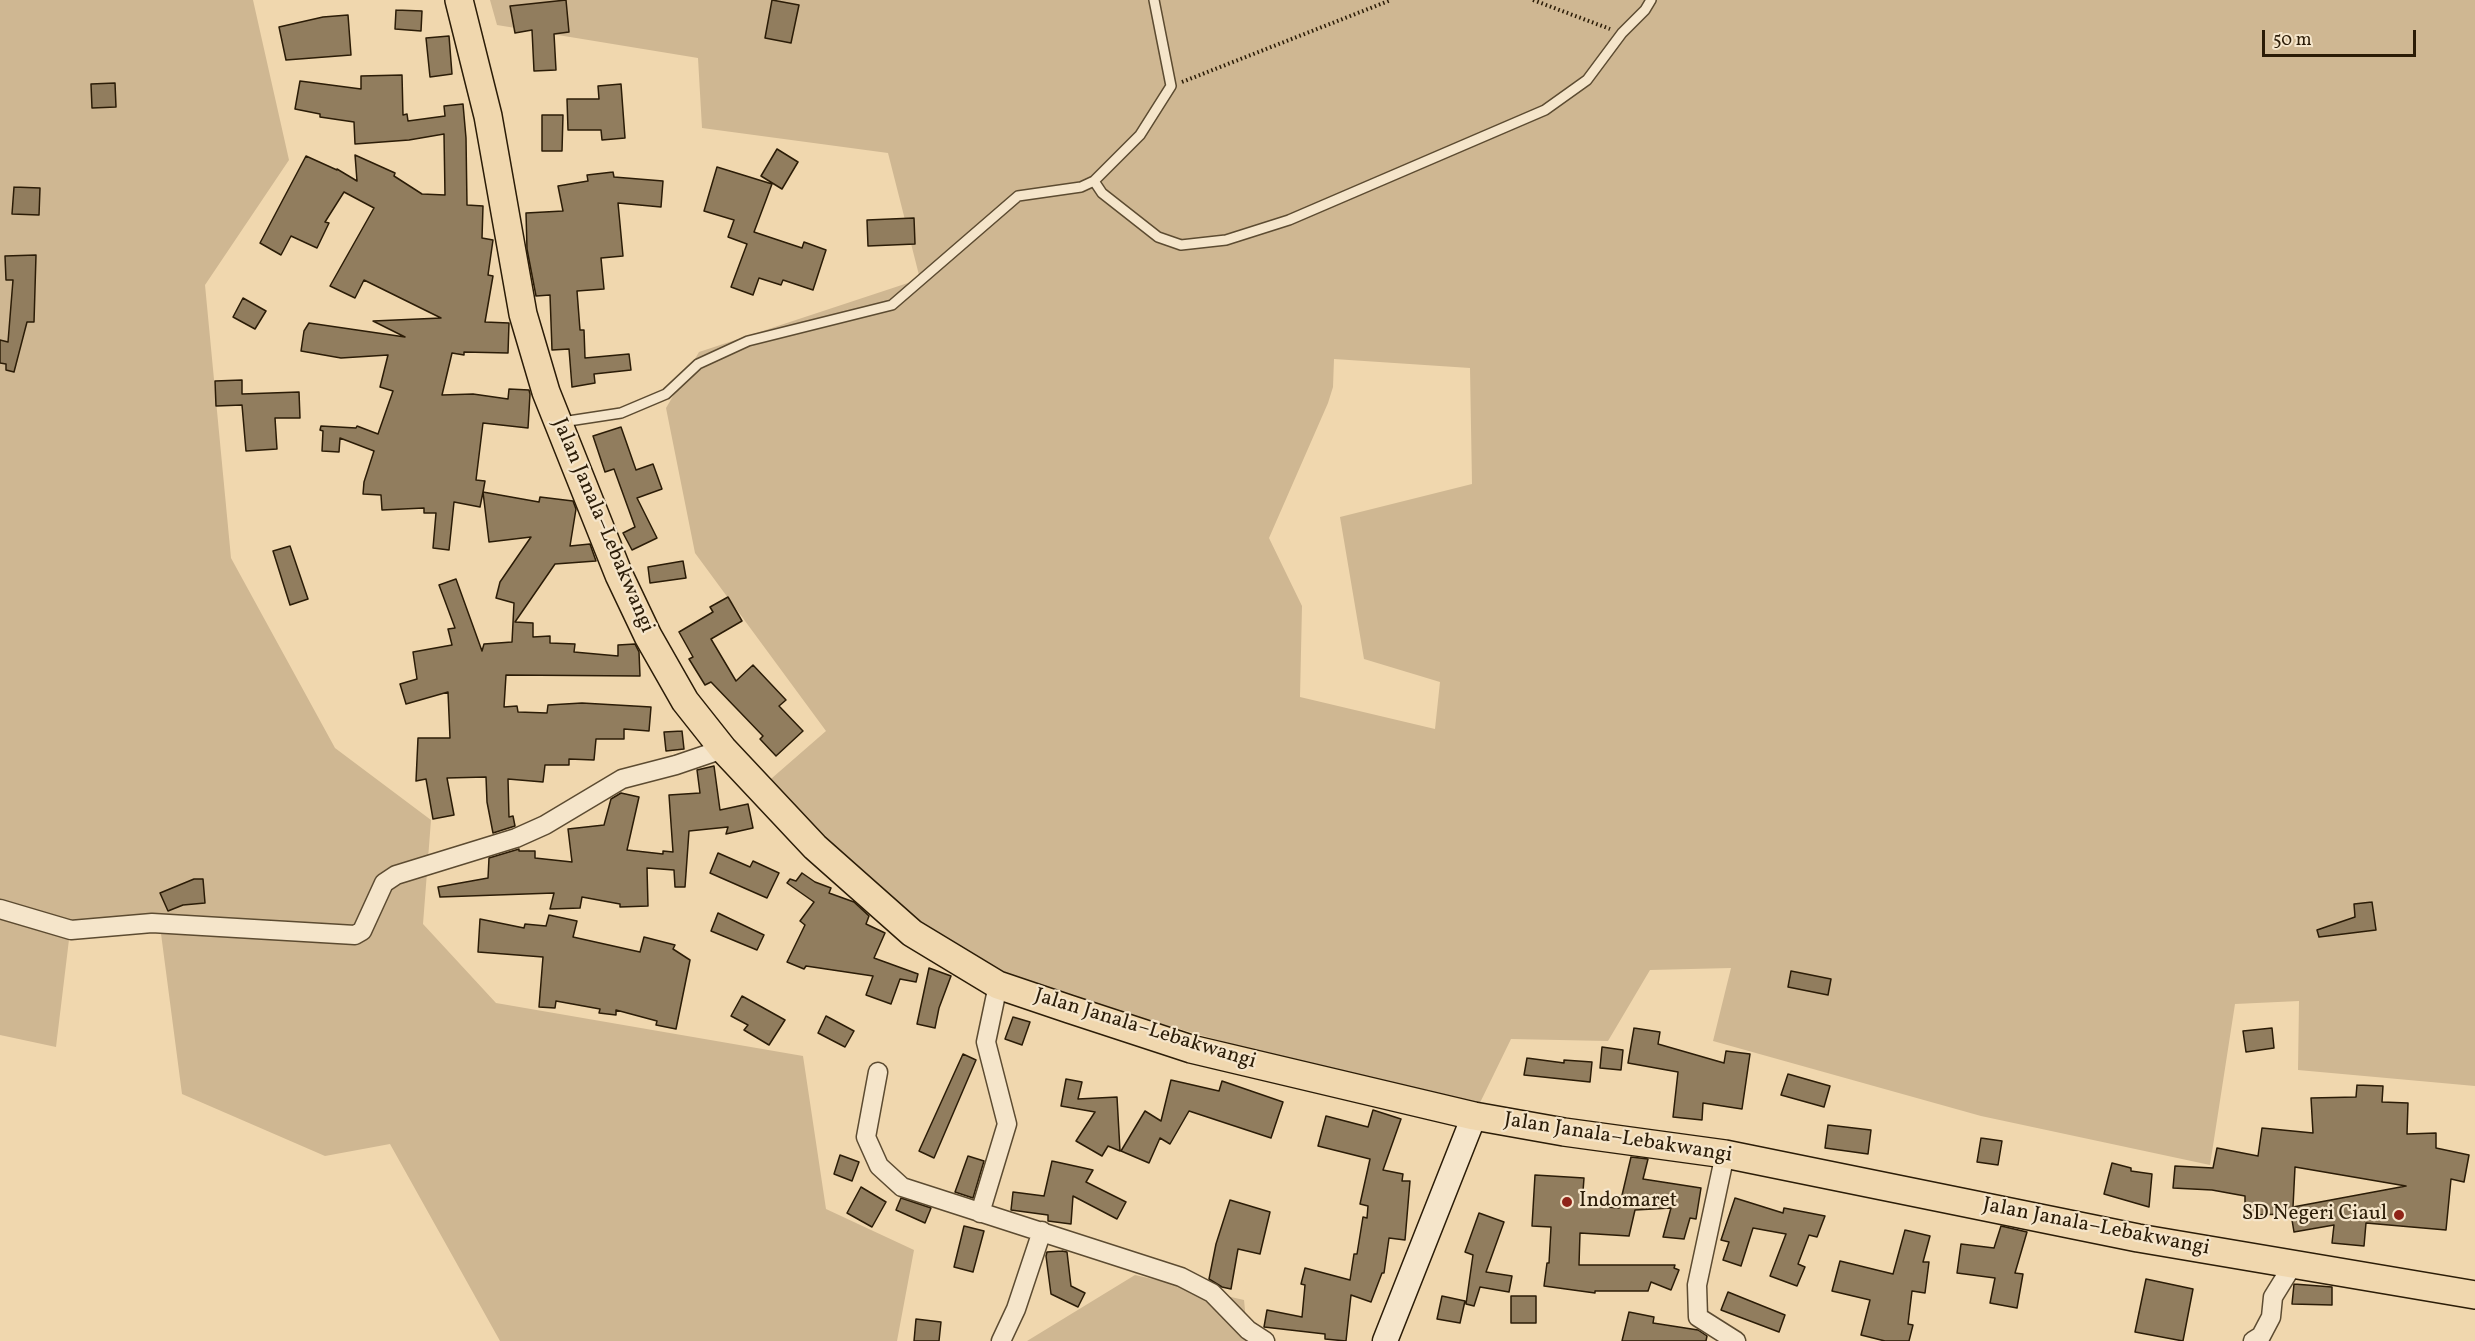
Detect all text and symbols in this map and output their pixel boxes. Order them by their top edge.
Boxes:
scale bar [2265,18,2420,56]
text: 50 m [2273,28,2312,53]
street label: Jalan Janala–Lebakwangi [545,415,659,637]
street label: Jalan Janala–Lebakwangi [1031,984,1259,1076]
street label: Jalan Janala–Lebakwangi [1502,1109,1734,1169]
place label: Indomaret [1579,1189,1677,1215]
street label: Jalan Janala–Lebakwangi [1980,1194,2212,1262]
marker: Indomaret [1560,1195,1574,1209]
place label: SD Negeri Ciaul [2242,1202,2387,1228]
marker: SD Negeri Ciaul [2392,1208,2406,1222]

